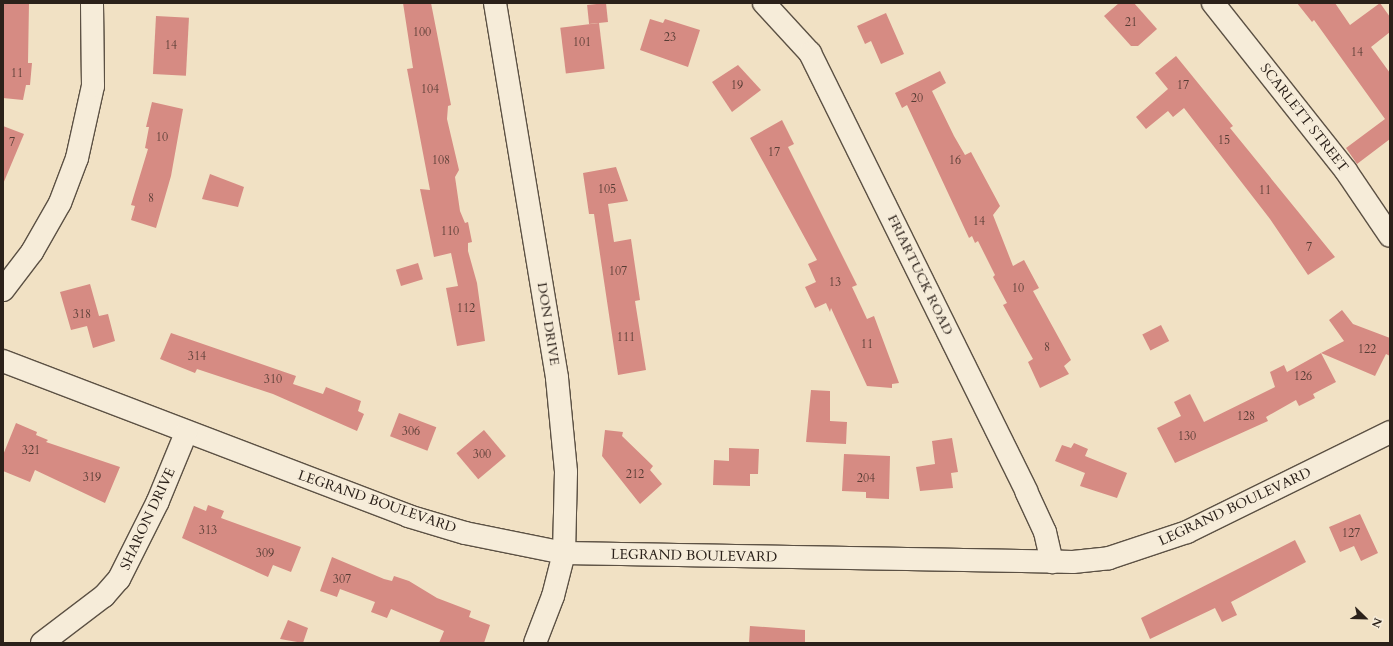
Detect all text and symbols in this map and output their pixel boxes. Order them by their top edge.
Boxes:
house number: 21 [1125,16,1137,30]
house number: 100 [413,26,431,40]
house number: 23 [664,31,676,45]
house number: 101 [573,36,591,50]
house number: 14 [165,39,177,53]
house number: 14 [1351,46,1363,60]
street label: SCARLETT STREET [1256,60,1352,176]
house number: 11 [11,67,23,81]
house number: 19 [731,79,743,93]
house number: 17 [1177,79,1189,93]
house number: 104 [421,83,439,97]
house number: 20 [911,92,923,106]
house number: 10 [156,131,168,145]
house number: 15 [1218,134,1230,148]
house number: 7 [9,136,15,150]
house number: 17 [768,146,780,160]
house number: 108 [432,154,450,168]
house number: 16 [949,154,961,168]
house number: 105 [598,183,616,197]
house number: 11 [1259,184,1271,198]
house number: 8 [148,192,154,206]
street label: FRIARTUCK ROAD [884,212,956,338]
house number: 14 [973,215,985,229]
house number: 110 [441,225,459,239]
house number: 7 [1306,241,1312,255]
house number: 107 [609,265,627,279]
house number: 13 [829,276,841,290]
street label: DON DRIVE [533,281,563,367]
house number: 10 [1012,282,1024,296]
house number: 112 [457,302,475,316]
house number: 318 [73,308,91,322]
house number: 111 [617,331,635,345]
house number: 11 [861,338,873,352]
house number: 8 [1044,341,1050,355]
house number: 122 [1358,343,1376,357]
house number: 314 [188,350,206,364]
house number: 126 [1294,370,1312,384]
house number: 310 [264,373,282,387]
house number: 128 [1237,410,1255,424]
house number: 306 [402,425,420,439]
house number: 130 [1178,430,1196,444]
house number: 321 [22,444,40,458]
house number: 300 [473,448,491,462]
street label: LEGRAND BOULEVARD [1156,464,1314,550]
street label: SHARON DRIVE [117,465,179,573]
street label: LEGRAND BOULEVARD [296,467,458,537]
house number: 212 [626,468,644,482]
house number: 319 [83,471,101,485]
house number: 204 [857,472,875,486]
house number: 313 [199,524,217,538]
house number: 127 [1342,527,1360,541]
street label: LEGRAND BOULEVARD [611,546,777,566]
house number: 309 [256,547,274,561]
house number: 307 [333,573,351,587]
north arrow [1345,598,1385,638]
text: N [1368,616,1385,630]

